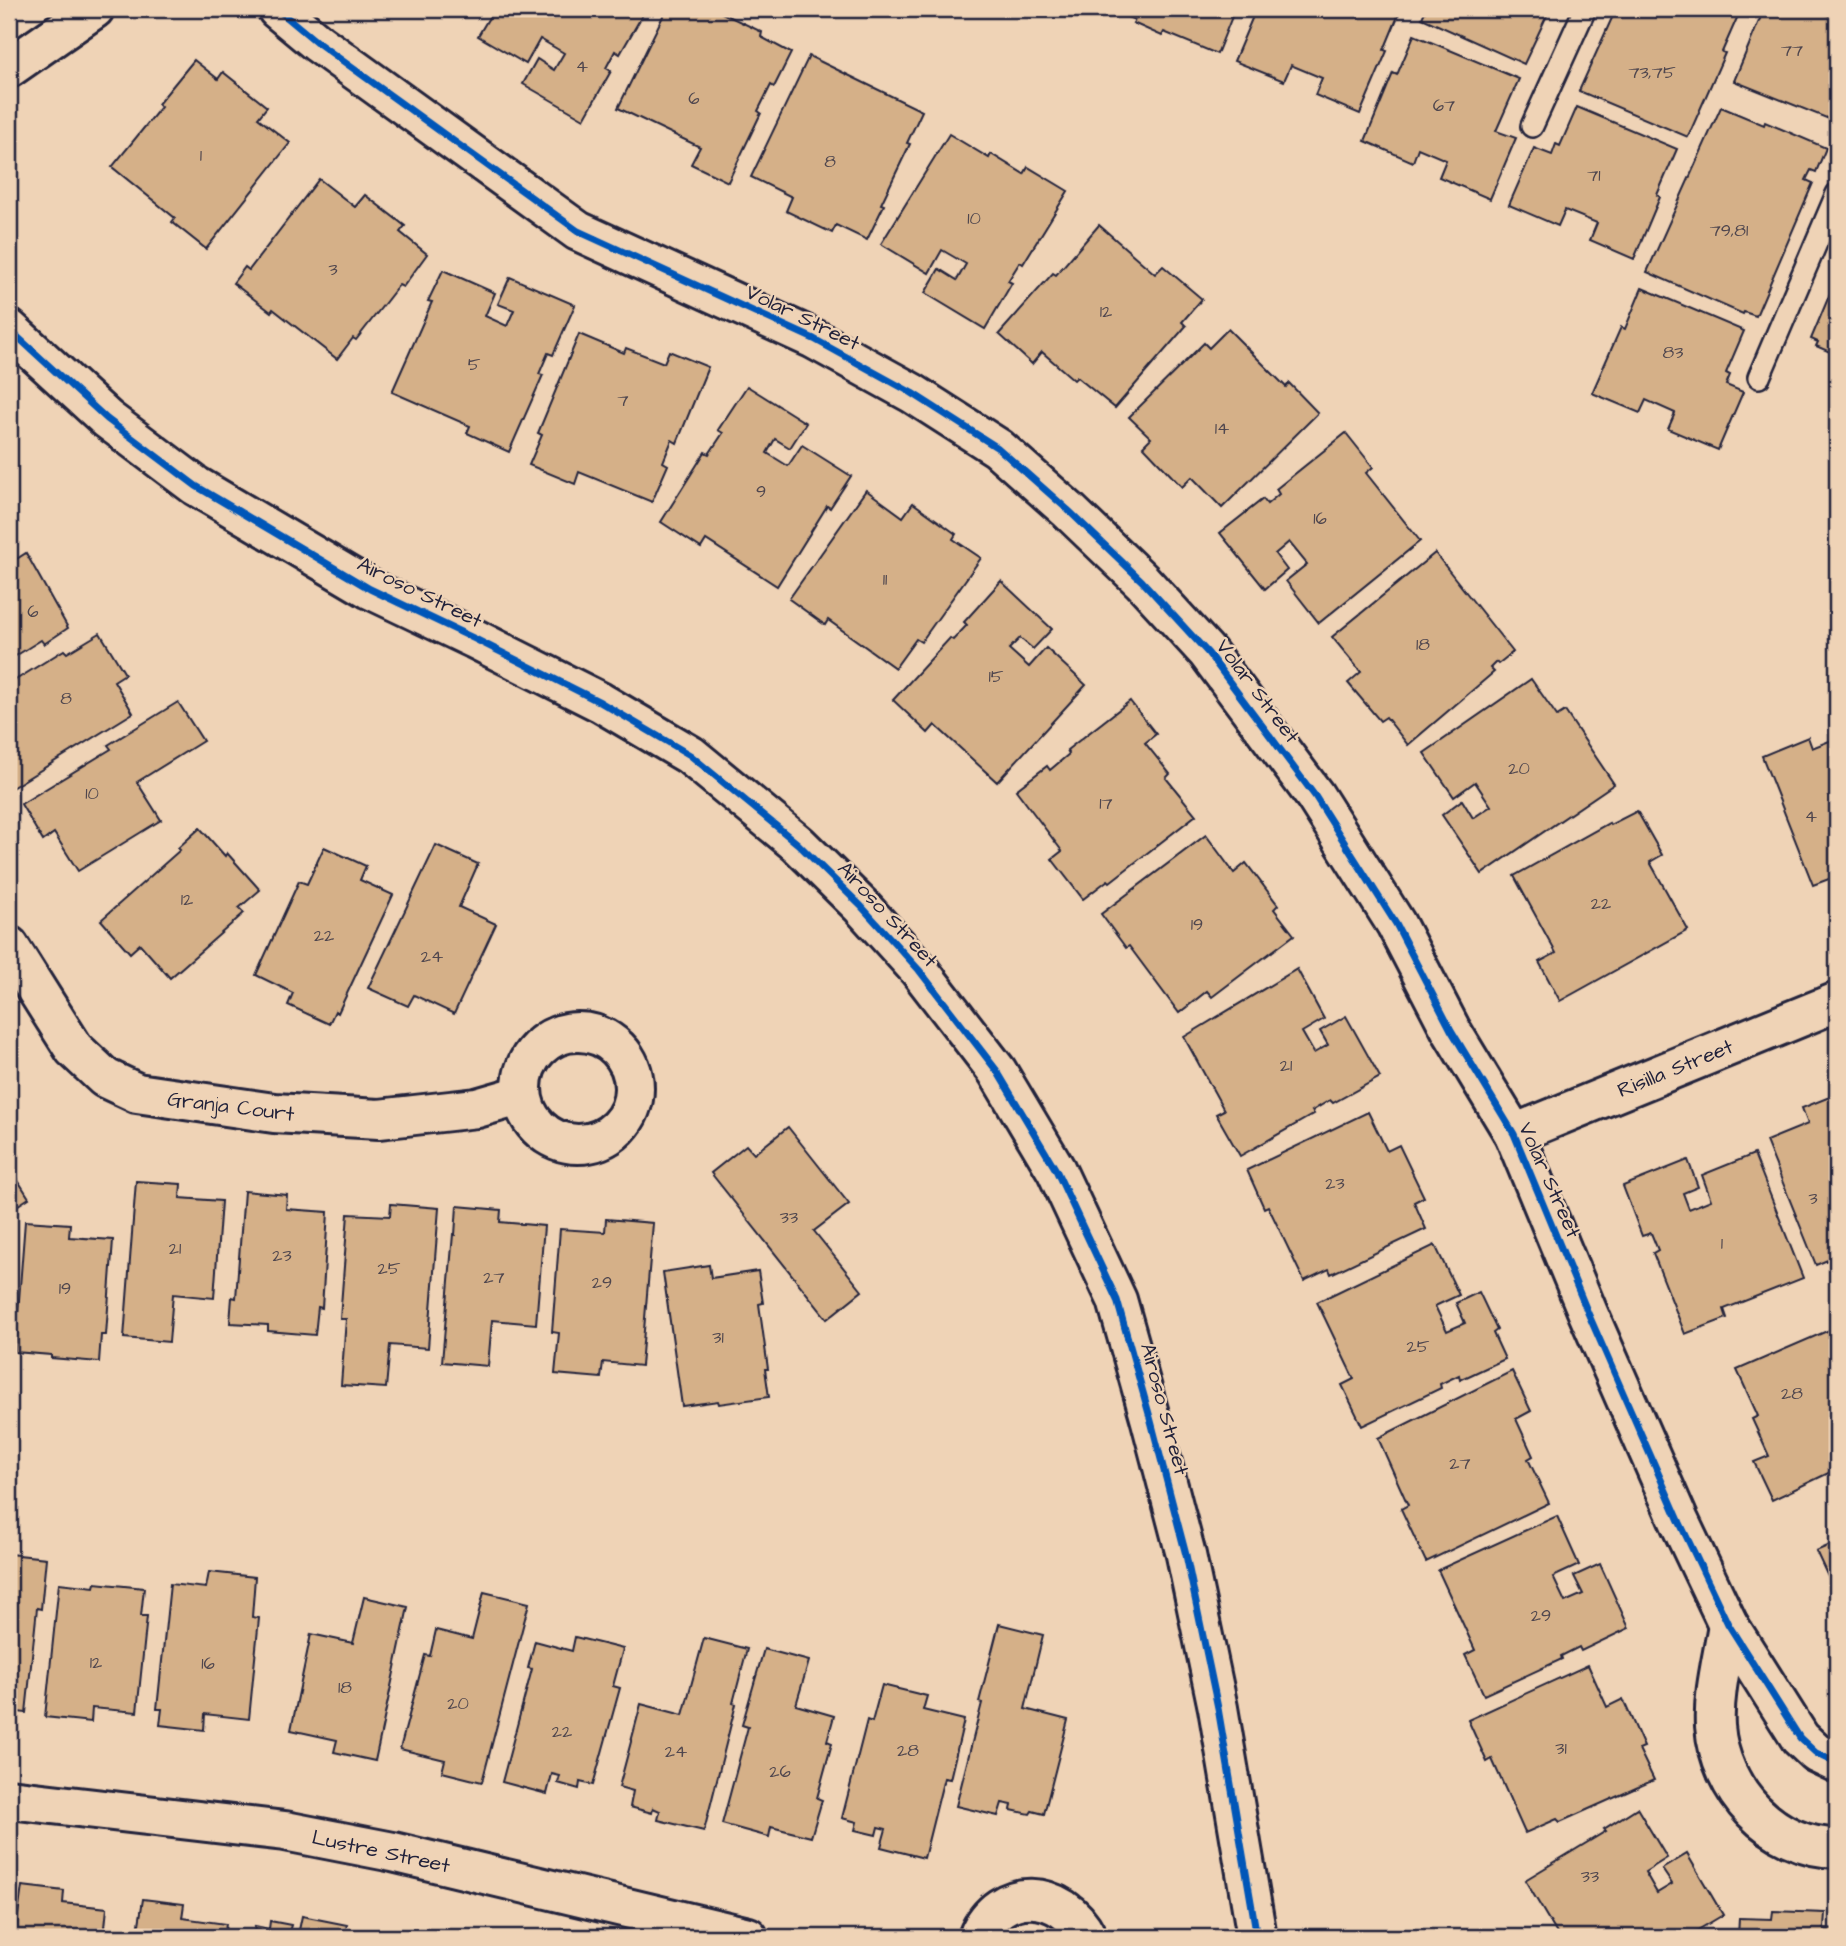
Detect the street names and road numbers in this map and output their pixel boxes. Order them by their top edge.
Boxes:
street label: Volar Street [741,277,865,358]
street label: Airoso Street [352,550,488,635]
street label: Volar Street [1209,633,1307,750]
street label: Airoso Street [831,855,945,974]
street label: Risilla Street [1613,1032,1738,1105]
street label: Granja Court [166,1084,297,1129]
street label: Volar Street [1511,1118,1588,1243]
street label: Airoso Street [1133,1340,1196,1479]
street label: Lustre Street [309,1823,453,1880]

